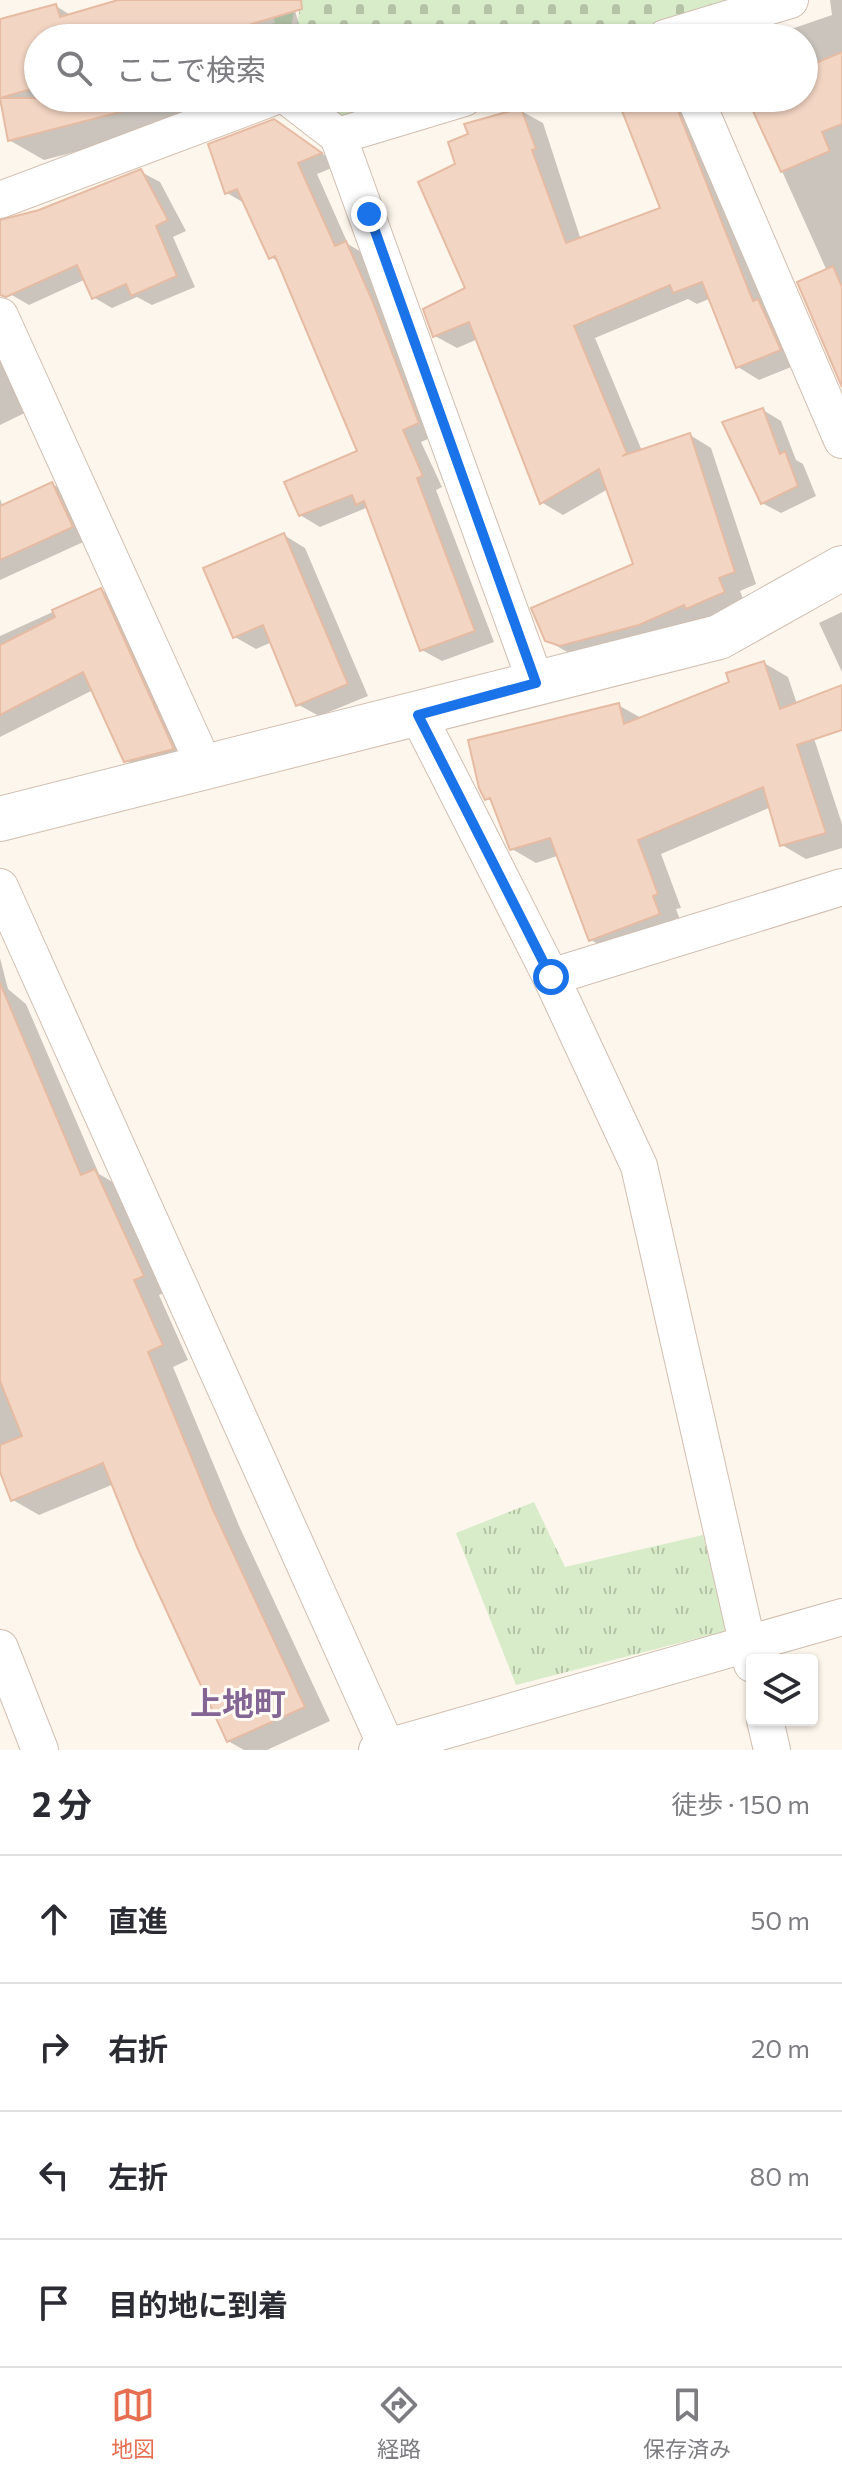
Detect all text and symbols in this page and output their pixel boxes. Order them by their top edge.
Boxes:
search box [24,24,818,112]
icon: search [52,46,96,90]
text: ここで検索 [116,50,266,87]
route end [351,196,387,232]
route start [533,959,569,995]
map controls [746,1654,818,1726]
button: layers [746,1654,818,1726]
district label: 上地町 [190,1682,286,1722]
text: 2 分 [32,1782,92,1824]
text: 徒歩 · 150 m [671,1788,810,1819]
icon: ahead [32,1897,76,1941]
text: 直進 [108,1901,168,1938]
text: 50 m [750,1904,810,1935]
icon: right [32,2025,76,2069]
text: 右折 [108,2029,168,2066]
text: 20 m [751,2032,810,2063]
icon: left [32,2153,76,2197]
text: 左折 [108,2157,168,2194]
text: 80 m [750,2160,810,2191]
icon: arrive [32,2281,76,2325]
text: 目的地に到着 [108,2285,288,2322]
tab: 地図 [111,2383,155,2463]
tab: 経路 [377,2383,421,2463]
tab: 保存済み [643,2383,731,2463]

